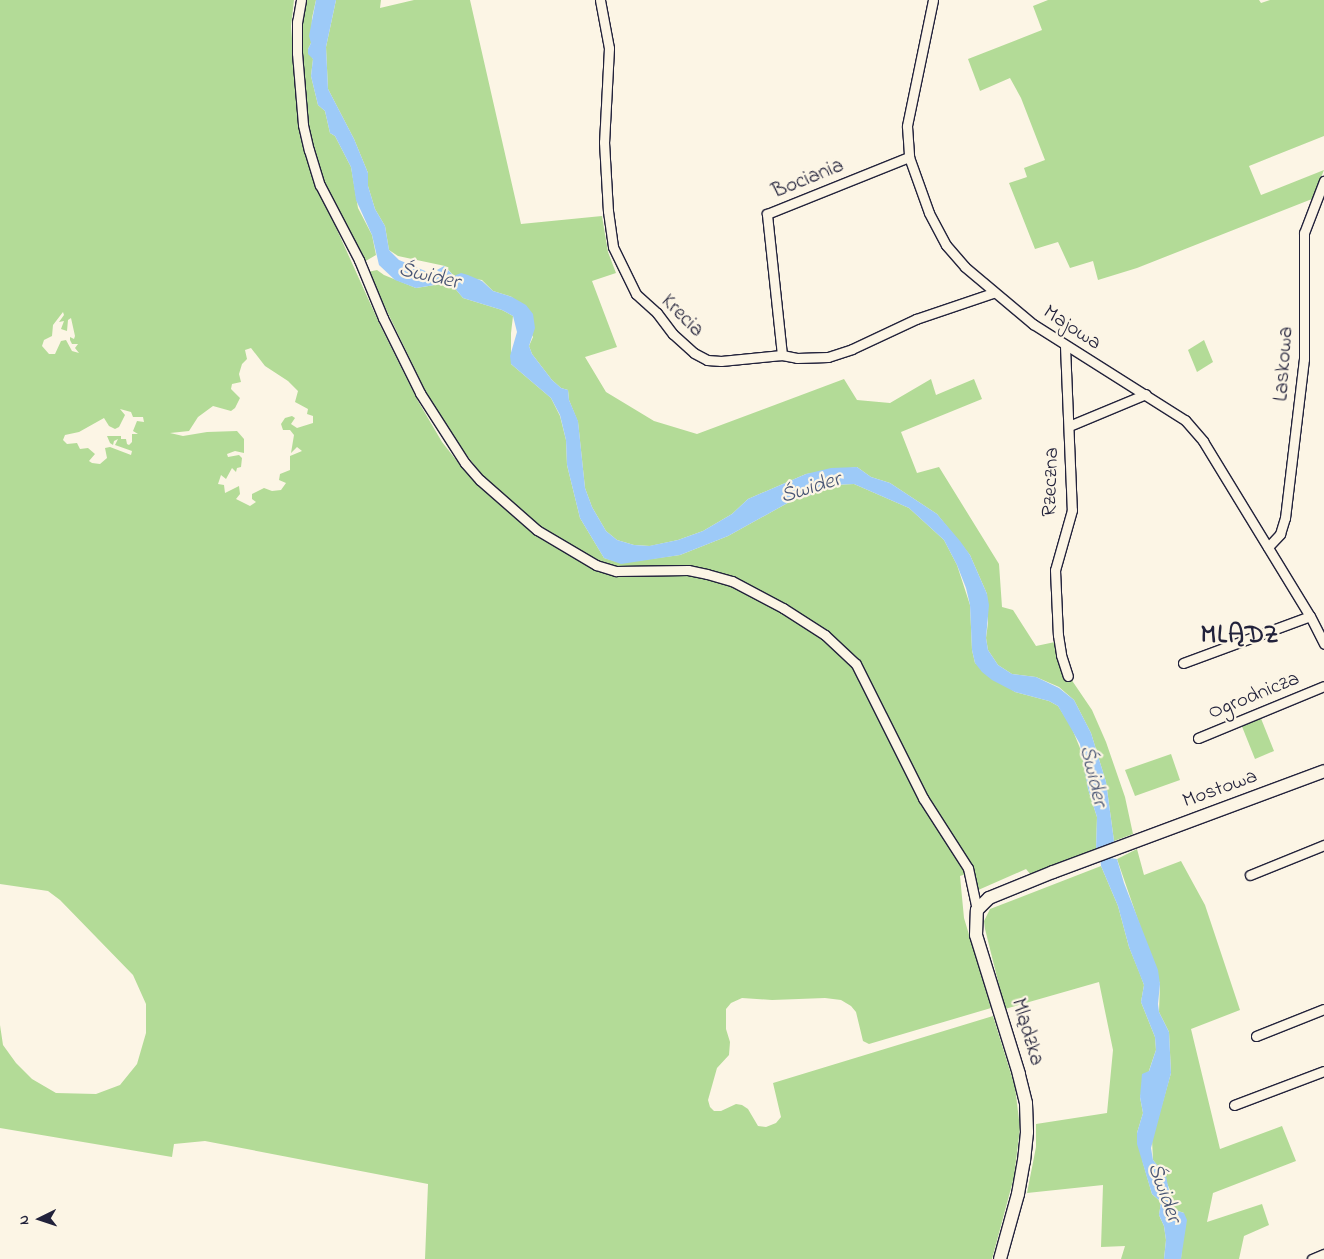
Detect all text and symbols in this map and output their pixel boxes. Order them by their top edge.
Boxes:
street label: Bociania [769,153,847,205]
water label: Świder [396,257,462,297]
street label: Krecia [655,289,709,343]
street label: Majowa [1038,300,1106,356]
street label: Laskowa [1269,326,1299,402]
street label: Rzeczna [1037,447,1065,517]
water label: Świder [778,467,844,511]
district label: MLĄDZ [1200,621,1280,653]
street label: Ogrodnicza [1205,666,1303,726]
water label: Świder [1072,743,1112,809]
street label: Mostowa [1179,764,1261,814]
street label: Mlądzka [1005,995,1049,1069]
water label: Świder [1140,1160,1186,1226]
north arrow [15,1194,65,1244]
text: N [14,1215,35,1226]

